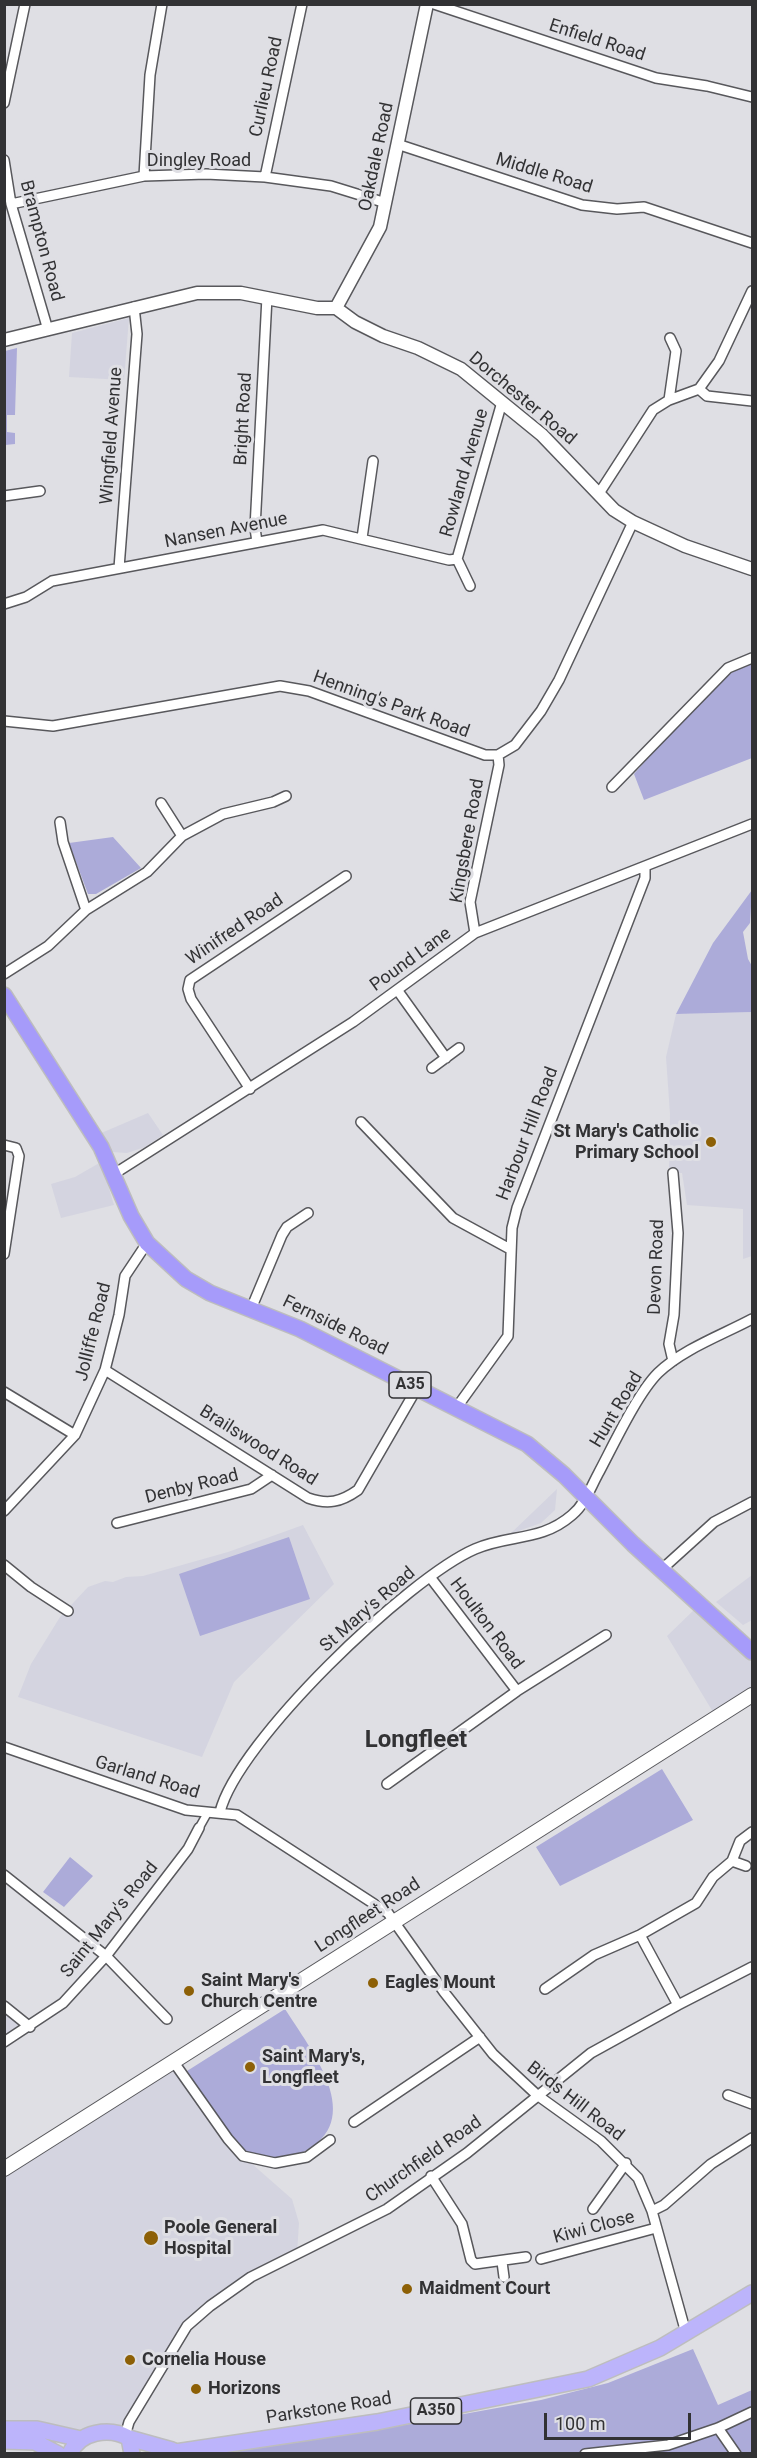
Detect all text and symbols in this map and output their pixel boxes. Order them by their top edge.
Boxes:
street label: Enfield Road [546,15,648,67]
street label: Curlieu Road [246,35,288,139]
street label: Oakdale Road [355,101,399,213]
street label: Middle Road [493,149,595,199]
street label: Dingley Road [147,150,251,172]
street label: Brampton Road [14,178,68,304]
street label: Dorchester Road [464,348,580,450]
street label: Wingfield Avenue [96,367,128,505]
street label: Bright Road [231,372,257,466]
street label: Rowland Avenue [436,406,494,540]
street label: Nansen Avenue [163,509,289,553]
street label: Henning's Park Road [310,667,472,743]
street label: Kingsbere Road [446,777,490,905]
street label: Winifred Road [182,890,288,970]
street label: Pound Lane [366,923,456,997]
street label: Harbour Hill Road [493,1064,563,1204]
place label: St Mary's Catholic Primary School [554,1121,699,1164]
marker: St Mary's Catholic Primary School [704,1135,718,1149]
street label: Devon Road [645,1219,669,1315]
street label: Jolliffe Road [71,1280,117,1384]
street label: Fernside Road [279,1291,391,1361]
street label: Hunt Road [586,1368,648,1452]
road number: A35 [389,1372,431,1398]
street label: Brailswood Road [195,1401,321,1491]
street label: Denby Road [143,1465,241,1509]
street label: St Mary's Road [316,1563,420,1657]
street label: Houlton Road [445,1574,527,1674]
district label: Longfleet [365,1727,467,1755]
street label: Garland Road [92,1752,202,1804]
street label: Saint Mary's Road [57,1858,163,1982]
street label: Longfleet Road [311,1874,425,1958]
place label: Saint Mary's Church Centre [201,1970,317,2012]
place label: Eagles Mount [385,1972,495,1994]
marker: Eagles Mount [366,1976,380,1990]
marker: Saint Mary's Church Centre [182,1984,196,1998]
place label: Saint Mary's, Longfleet [262,2046,365,2088]
street label: Birds Hill Road [522,2057,628,2147]
marker: Saint Mary's, Longfleet [243,2060,257,2074]
street label: Churchfield Road [362,2112,486,2208]
street label: Kiwi Close [551,2207,637,2249]
place label: Poole General Hospital [164,2217,277,2260]
marker: Poole General Hospital [142,2229,160,2247]
place label: Maidment Court [419,2278,550,2300]
marker: Maidment Court [400,2282,414,2296]
place label: Cornelia House [142,2349,266,2371]
marker: Cornelia House [123,2353,137,2367]
place label: Horizons [208,2378,281,2400]
marker: Horizons [189,2382,203,2396]
street label: Parkstone Road [265,2388,393,2430]
road number: A350 [410,2398,462,2424]
scale bar [547,2401,694,2439]
text: 100 m [555,2413,606,2434]

